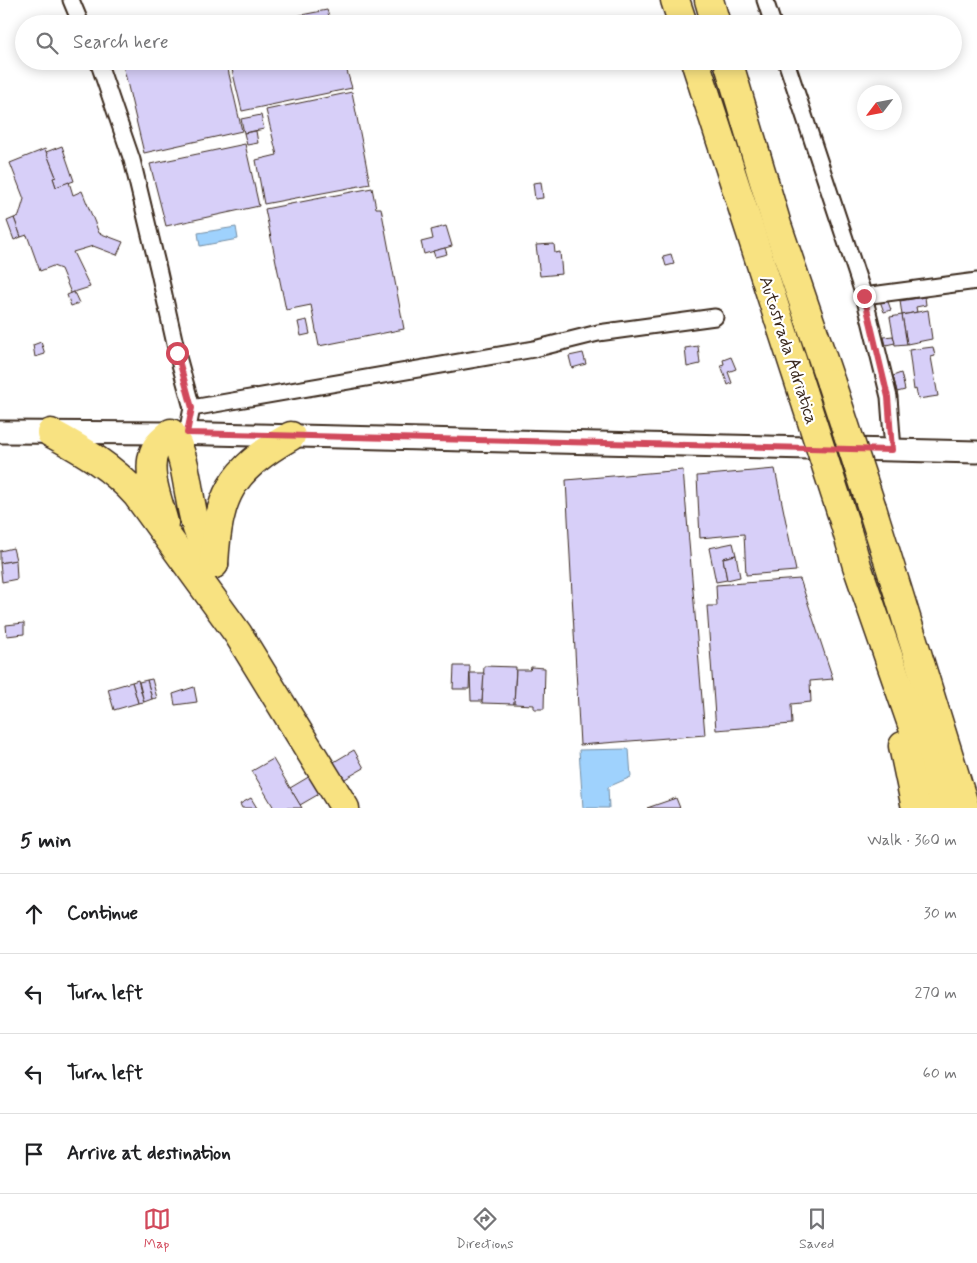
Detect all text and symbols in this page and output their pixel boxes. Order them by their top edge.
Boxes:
search box [15,15,962,70]
icon: search [33,29,61,57]
text: Search here [73,30,169,55]
north arrow [857,85,902,130]
street label: Autostrada Adriatica [753,273,823,427]
route end [853,285,876,308]
route start [166,342,189,365]
text: 5 min [20,827,72,855]
text: Walk · 360 m [867,830,957,851]
icon: ahead [20,900,48,928]
text: Continue [67,901,138,926]
text: 30 m [924,903,957,924]
icon: left [20,980,48,1008]
text: Turn left [67,981,143,1006]
text: 270 m [914,983,957,1004]
icon: left [20,1060,48,1088]
text: Turn left [67,1061,143,1086]
text: 60 m [923,1063,957,1084]
icon: arrive [20,1140,48,1168]
text: Arrive at destination [67,1141,231,1166]
tab: Map [143,1205,171,1253]
tab: Directions [456,1205,514,1253]
tab: Saved [799,1205,834,1253]

